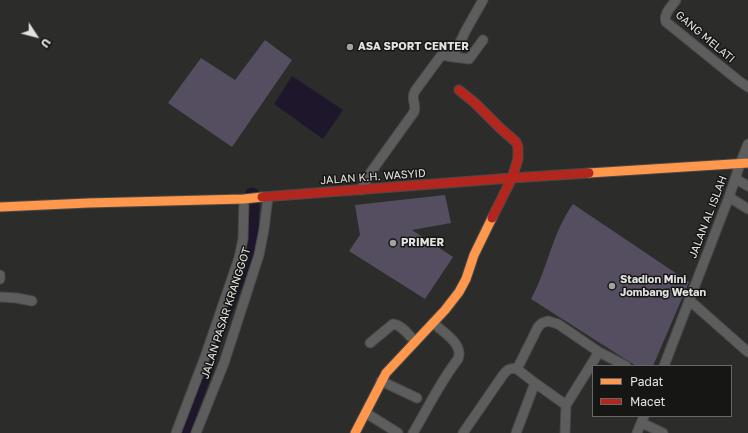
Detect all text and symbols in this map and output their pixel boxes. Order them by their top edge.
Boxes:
street label: GANG MELATI [673,8,737,66]
north arrow [16,16,56,56]
text: U [38,36,54,50]
place label: ASA SPORT CENTER [358,40,469,54]
marker: ASA SPORT CENTER [345,42,355,52]
street label: JALAN K.H. WASYID [320,167,426,187]
street label: JALAN AL ISLAH [686,174,730,260]
place label: PRIMER [401,236,444,250]
marker: PRIMER [388,238,398,248]
street label: JALAN PASAR KRANGGOT [198,246,254,380]
place label: Stadion Mini Jombang Wetan [620,273,706,299]
marker: Stadion Mini Jombang Wetan [607,281,617,291]
legend [592,365,732,417]
text: Padat [630,374,663,389]
text: Macet [630,394,665,409]

